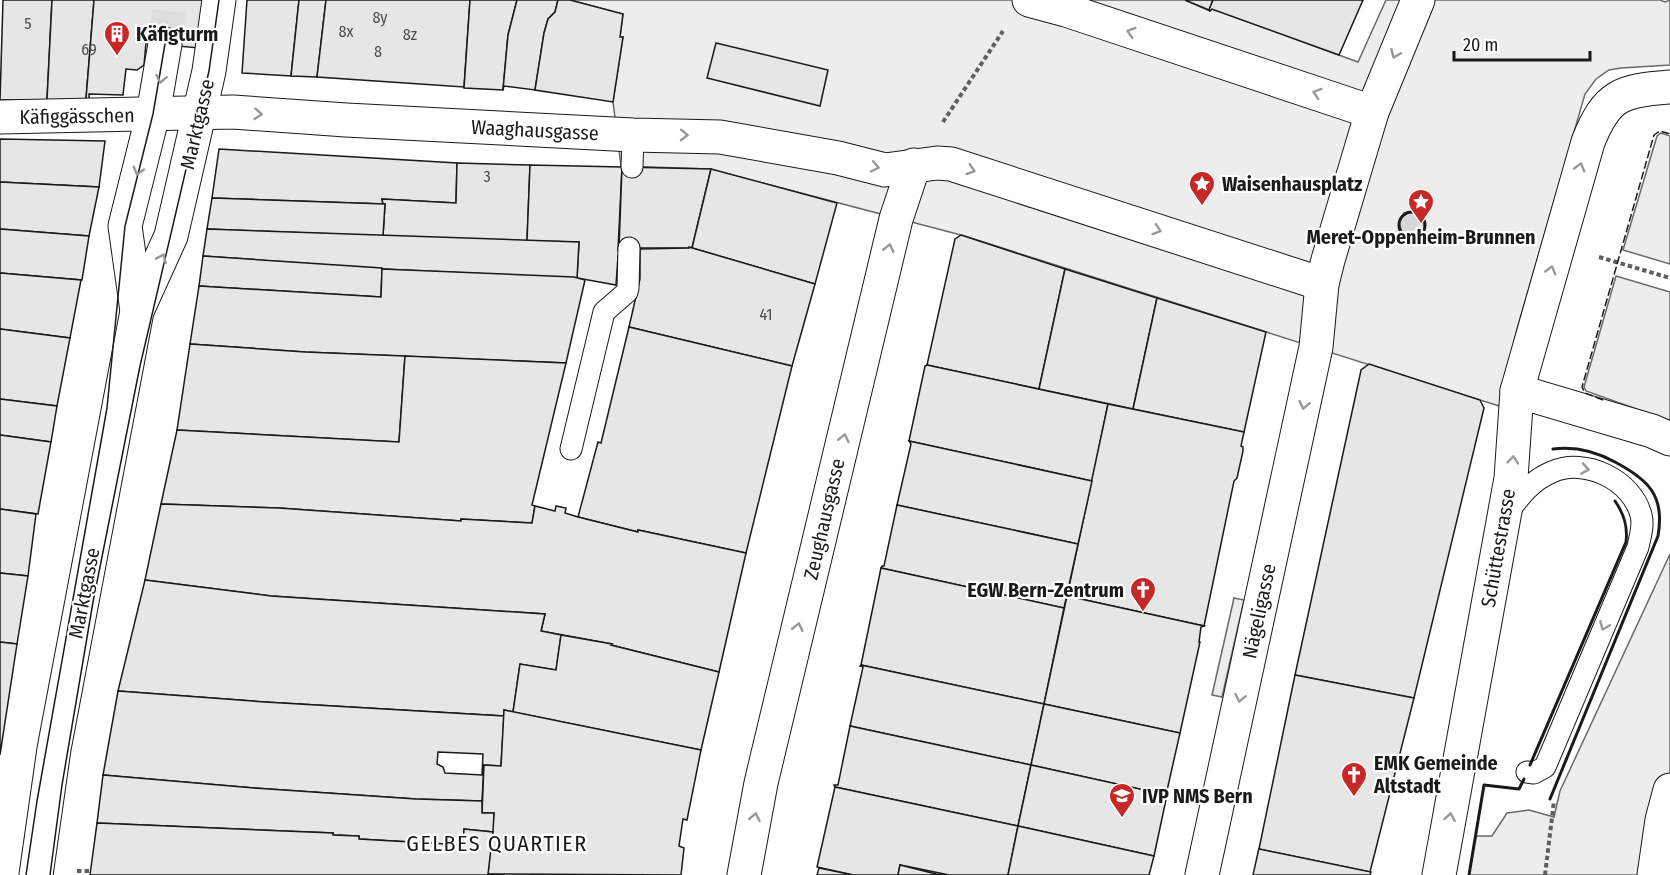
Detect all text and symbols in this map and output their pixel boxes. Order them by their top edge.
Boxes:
house number: 8y [372,8,388,27]
house number: 5 [24,14,32,33]
building icon: Käfigturm [102,19,132,57]
place label: Käfigturm [136,22,218,46]
house number: 8x [338,22,354,41]
scale bar [1454,24,1590,62]
house number: 8z [403,25,417,44]
one-way arrow [1126,26,1137,39]
text: 20 m [1463,34,1498,56]
house number: 69 [81,40,97,59]
house number: 8 [374,42,382,61]
one-way arrow [1390,47,1402,58]
one-way arrow [155,75,167,84]
street label: Marktgasse [175,76,219,172]
one-way arrow [1312,88,1322,100]
street label: Käfiggässchen [19,103,135,129]
one-way arrow [254,107,263,120]
street label: Waaghausgasse [471,115,599,145]
one-way arrow [679,129,688,141]
one-way arrow [870,160,880,173]
one-way arrow [1573,162,1586,172]
one-way arrow [965,163,976,175]
one-way arrow [133,166,146,176]
house number: 3 [483,167,491,186]
place icon: Waisenhausplatz [1187,169,1217,207]
place label: Waisenhausplatz [1222,172,1363,196]
place icon: Meret-Oppenheim-Brunnen [1406,187,1436,225]
one-way arrow [1151,223,1162,235]
place label: Meret-Oppenheim-Brunnen [1306,225,1536,249]
one-way arrow [882,243,895,253]
one-way arrow [154,253,166,264]
one-way arrow [1544,265,1556,276]
house number: 41 [759,305,773,324]
one-way arrow [1298,399,1311,409]
one-way arrow [836,433,849,443]
one-way arrow [1506,455,1519,464]
street label: Zeughausgasse [798,456,850,582]
one-way arrow [1580,463,1590,475]
street label: Schüttestrasse [1476,487,1520,609]
street label: Marktgasse [63,546,105,640]
street label: Nägeligasse [1237,561,1281,661]
church icon: EGW Bern-Zentrum [1128,575,1158,613]
place label: EGW Bern-Zentrum [967,578,1124,602]
one-way arrow [1599,619,1611,630]
one-way arrow [791,623,804,633]
one-way arrow [1235,692,1248,702]
place label: EMK Gemeinde Altstadt [1373,751,1498,798]
church icon: EMK Gemeinde Altstadt [1339,760,1369,798]
school or university icon: IVP NMS Bern [1107,781,1137,819]
place label: IVP NMS Bern [1142,784,1253,808]
one-way arrow [748,813,761,823]
one-way arrow [1443,813,1455,822]
district label: GELBES QUARTIER [406,830,588,857]

